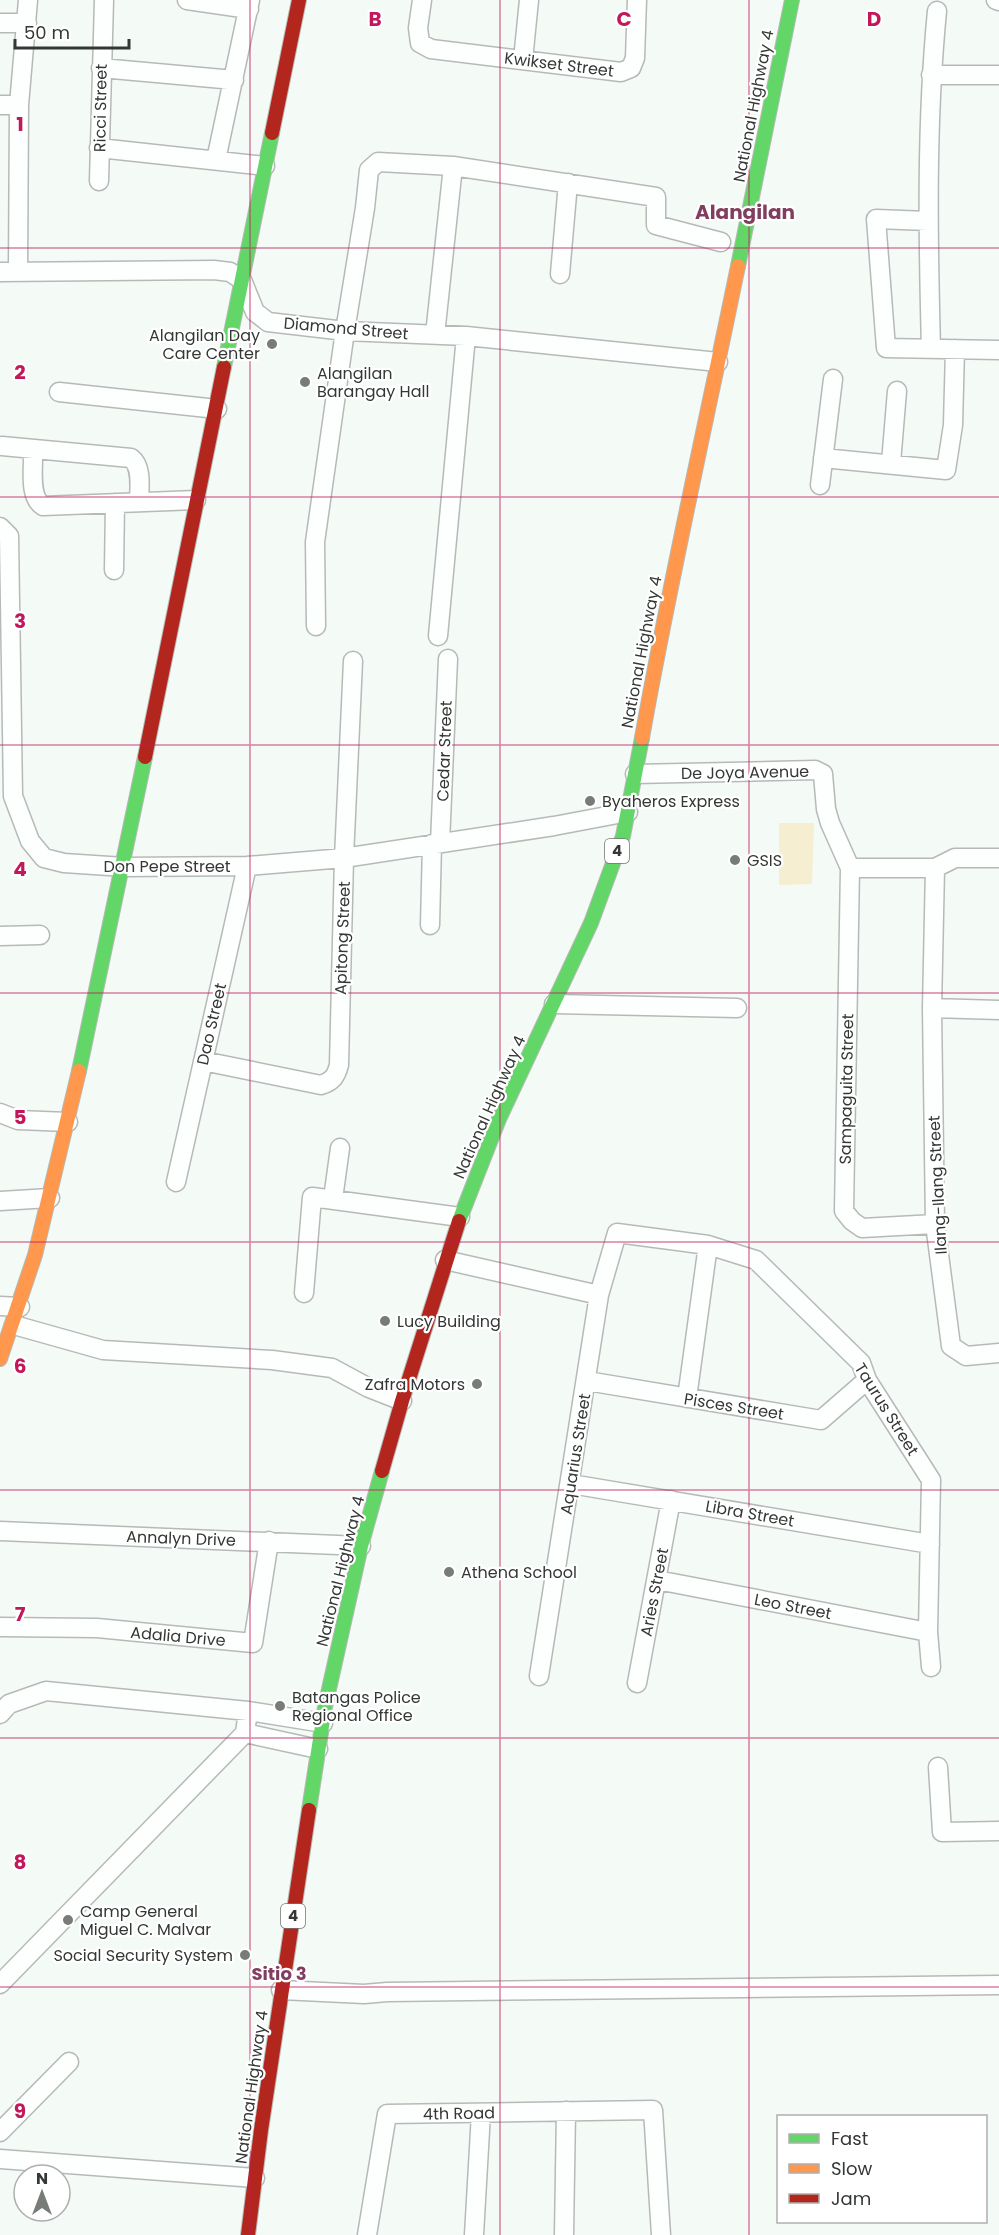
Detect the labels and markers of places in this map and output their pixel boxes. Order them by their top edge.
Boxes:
place label: Alangilan Day Care Center [149,324,260,365]
marker: Alangilan Day Care Center [265,337,279,351]
place label: Alangilan Barangay Hall [317,362,429,403]
marker: Alangilan Barangay Hall [298,375,312,389]
place label: Byaheros Express [602,790,740,813]
marker: Byaheros Express [583,794,597,808]
place label: GSIS [747,849,782,872]
marker: GSIS [728,853,742,867]
place label: Lucy Building [397,1310,501,1333]
marker: Lucy Building [378,1314,392,1328]
place label: Zafra Motors [365,1373,465,1396]
marker: Zafra Motors [470,1377,484,1391]
place label: Athena School [461,1561,577,1584]
marker: Athena School [442,1565,456,1579]
place label: Batangas Police Regional Office [292,1686,421,1727]
marker: Batangas Police Regional Office [273,1699,287,1713]
place label: Camp General Miguel C. Malvar [80,1900,211,1941]
marker: Camp General Miguel C. Malvar [61,1913,75,1927]
place label: Social Security System [53,1944,233,1967]
marker: Social Security System [238,1948,252,1962]

